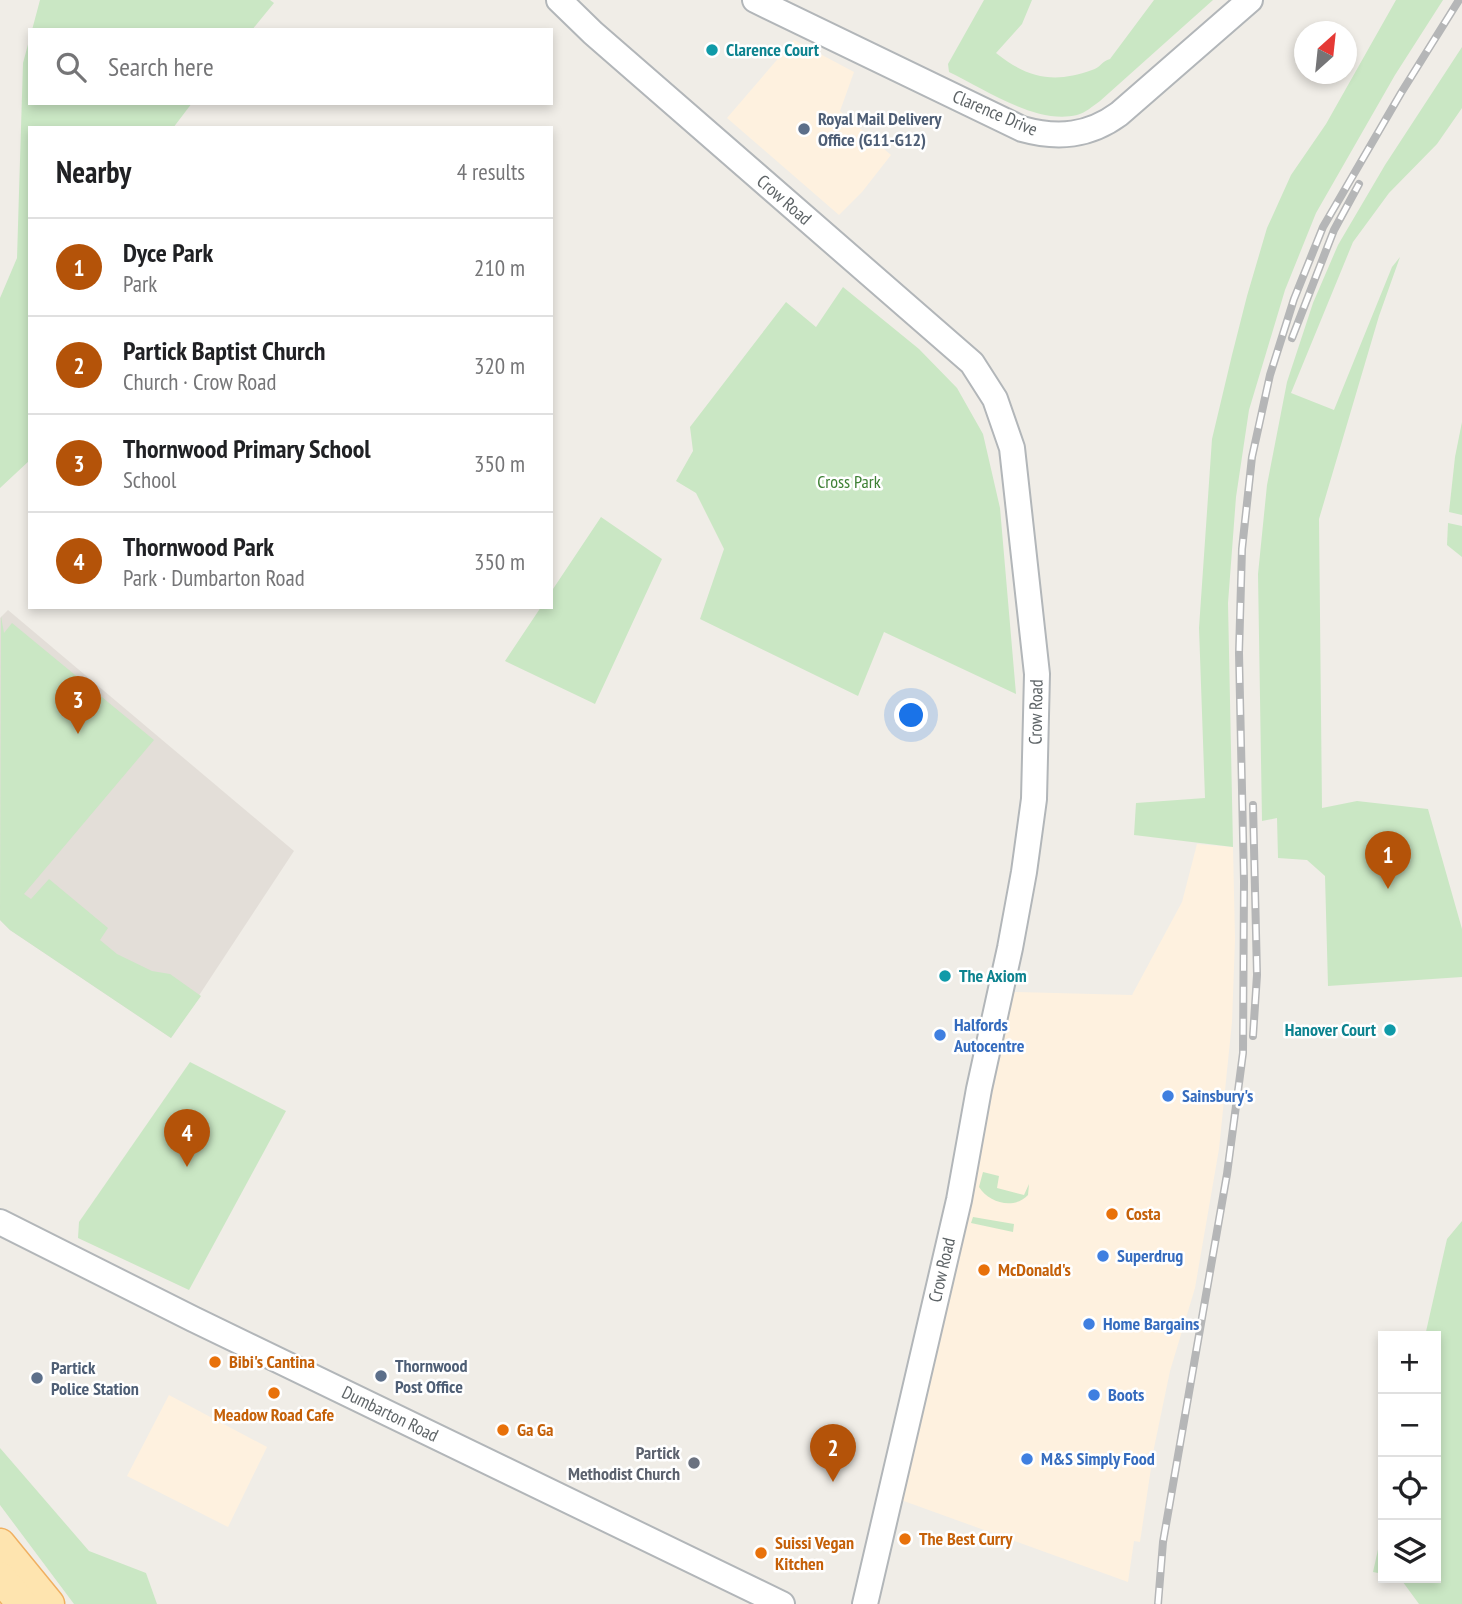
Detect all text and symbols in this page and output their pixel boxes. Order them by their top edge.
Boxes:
north arrow [1294,21,1357,84]
search box [28,28,553,105]
place label: Clarence Court [726,38,820,61]
marker: Clarence Court [704,42,720,58]
icon: search [52,48,90,86]
text: Search here [108,50,214,83]
street label: Clarence Drive [949,84,1041,141]
place label: Royal Mail Delivery Office (G11-G12) [818,107,942,151]
marker: Royal Mail Delivery Office (G11-G12) [796,121,812,137]
text: Nearby [56,152,131,191]
text: 4 results [457,157,525,186]
street label: Crow Road [752,170,817,230]
text: Dyce Park [123,236,213,269]
text: 1 [74,253,85,282]
text: 210 m [474,253,525,282]
text: Park [123,269,157,298]
text: Partick Baptist Church [123,334,325,367]
text: 2 [74,351,85,380]
text: 320 m [474,351,525,380]
text: Church · Crow Road [123,367,276,396]
text: Thornwood Primary School [123,432,371,465]
text: 3 [74,449,85,478]
text: 350 m [474,449,525,478]
text: School [123,465,176,494]
park label: Cross Park [817,470,881,493]
text: Thornwood Park [123,530,274,563]
text: 4 [74,547,85,576]
text: 350 m [474,547,525,576]
text: Park · Dumbarton Road [123,563,305,592]
pin: 3 [55,676,101,734]
street label: Crow Road [1023,679,1048,745]
your location [894,698,928,732]
pin: 1 [1365,831,1411,889]
place label: The Axiom [959,964,1027,987]
marker: The Axiom [937,968,953,984]
place label: Halfords Autocentre [953,1013,1025,1057]
place label: Hanover Court [1285,1018,1377,1041]
marker: Hanover Court [1382,1022,1398,1038]
marker: Halfords Autocentre [932,1027,948,1043]
place label: Sainsbury's [1182,1084,1253,1107]
marker: Sainsbury's [1160,1088,1176,1104]
pin: 4 [164,1109,210,1167]
place label: Costa [1126,1202,1161,1225]
marker: Costa [1104,1206,1120,1222]
street label: Crow Road [923,1235,960,1304]
place label: Superdrug [1117,1244,1183,1267]
marker: Superdrug [1095,1248,1111,1264]
place label: McDonald's [998,1258,1071,1281]
marker: McDonald's [976,1262,992,1278]
place label: Home Bargains [1103,1312,1199,1335]
marker: Home Bargains [1081,1316,1097,1332]
map controls [1378,1331,1441,1583]
button: + [1378,1331,1441,1394]
place label: Bibi's Cantina [229,1350,315,1373]
marker: Bibi's Cantina [207,1354,223,1370]
place label: Thornwood Post Office [395,1354,468,1398]
place label: Partick Police Station [51,1356,139,1400]
marker: Thornwood Post Office [373,1368,389,1384]
marker: Partick Police Station [29,1370,45,1386]
street label: Dumbarton Road [338,1380,442,1447]
place label: Boots [1108,1383,1144,1406]
marker: Meadow Road Cafe [266,1385,282,1401]
marker: Boots [1086,1387,1102,1403]
button: − [1378,1394,1441,1457]
place label: Meadow Road Cafe [214,1403,334,1426]
place label: Ga Ga [517,1418,553,1441]
marker: Ga Ga [495,1422,511,1438]
pin: 2 [810,1424,856,1482]
place label: Partick Methodist Church [568,1441,681,1485]
place label: M&S Simply Food [1041,1447,1155,1470]
marker: M&S Simply Food [1019,1451,1035,1467]
marker: Partick Methodist Church [686,1455,702,1471]
button: locate [1378,1457,1441,1520]
button: layers [1378,1520,1441,1583]
place label: The Best Curry [919,1527,1013,1550]
place label: Suissi Vegan Kitchen [775,1531,854,1575]
marker: The Best Curry [897,1531,913,1547]
marker: Suissi Vegan Kitchen [753,1545,769,1561]

